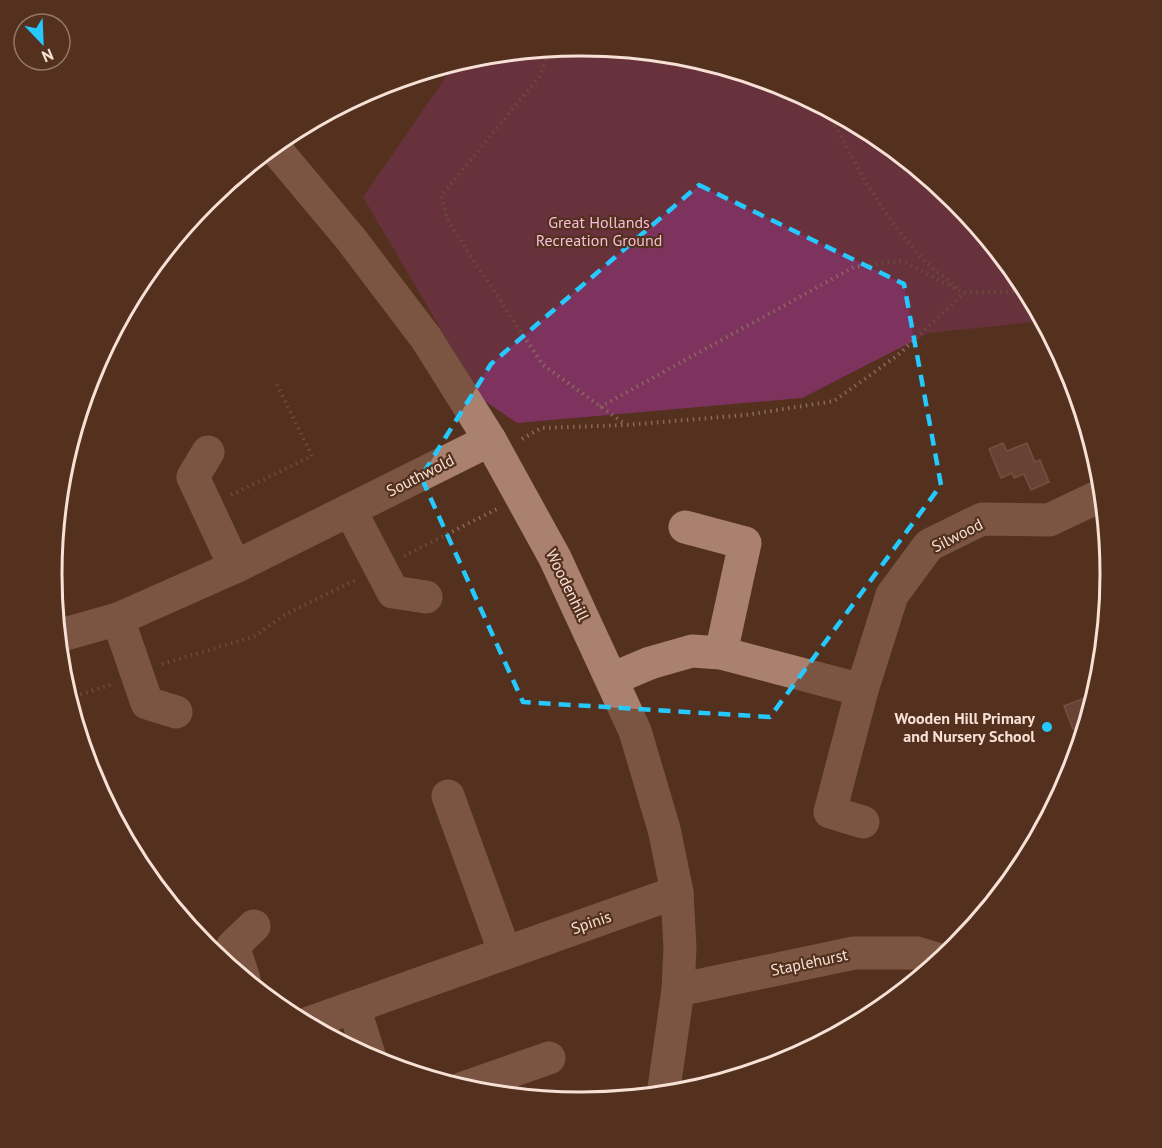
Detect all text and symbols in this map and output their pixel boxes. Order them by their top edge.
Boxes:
north arrow [12,12,72,72]
text: N [39,45,57,67]
park label: Great Hollands Recreation Ground [536,212,662,250]
street label: Southwold [383,449,457,501]
street label: Silwood [928,514,986,556]
street label: Woodenhill [542,546,594,625]
place label: Wooden Hill Primary and Nursery School [894,708,1035,746]
marker: Wooden Hill Primary and Nursery School [1040,720,1054,734]
street label: Spinis [568,906,614,938]
street label: Staplehurst [769,944,850,980]

